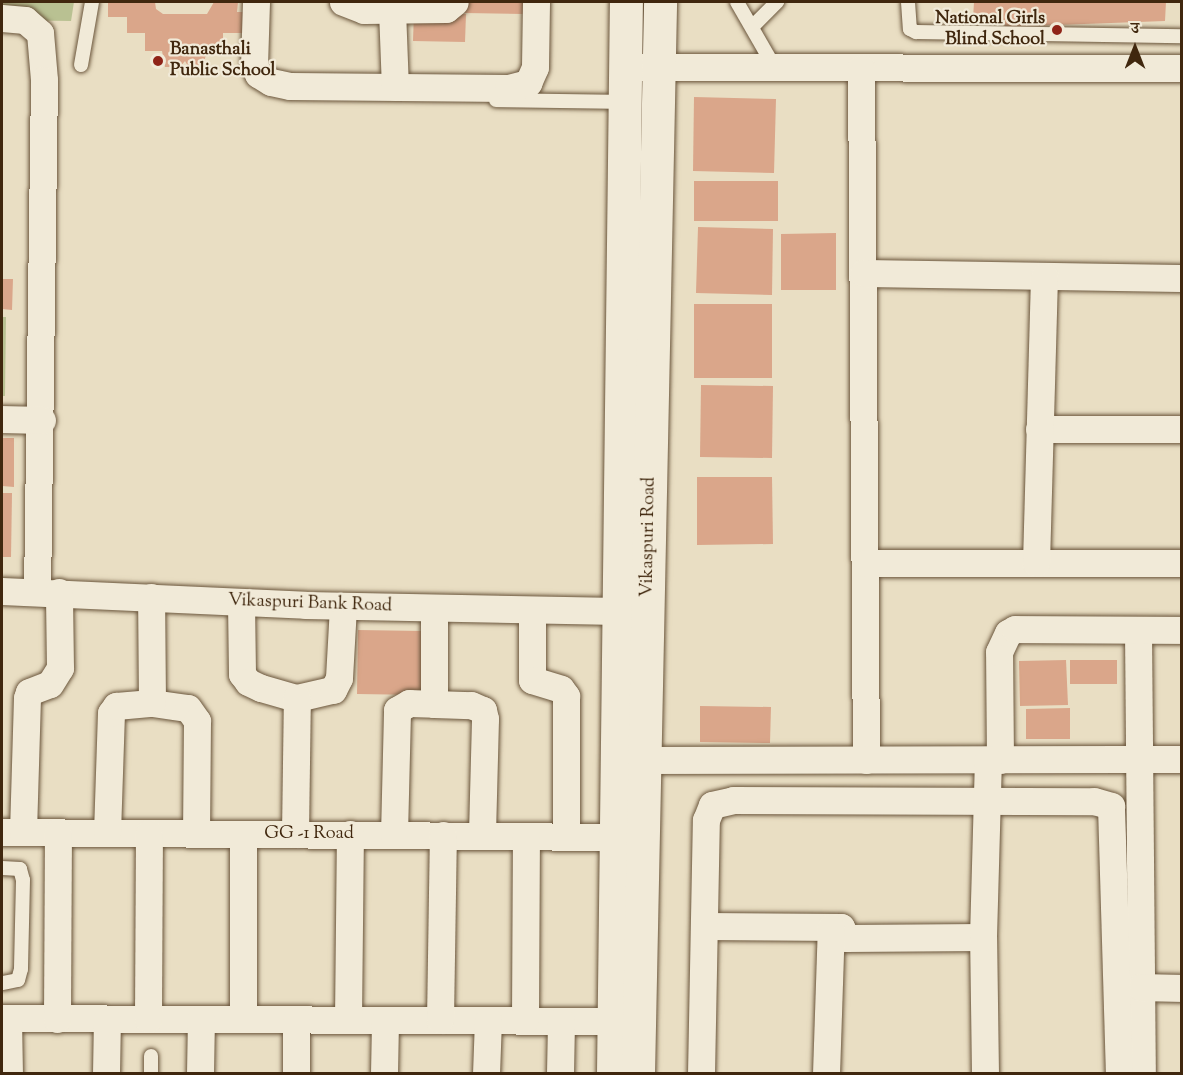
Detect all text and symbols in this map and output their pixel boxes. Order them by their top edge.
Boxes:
place label: National Girls Blind School [935,9,1045,52]
north arrow [1105,18,1165,78]
text: उ [1131,18,1139,41]
marker: National Girls Blind School [1050,23,1064,37]
place label: Banasthali Public School [170,40,276,82]
marker: Banasthali Public School [151,54,165,68]
street label: Vikaspuri Road [637,477,661,597]
street label: Vikaspuri Bank Road [228,590,392,618]
street label: GG -1 Road [264,823,354,845]

